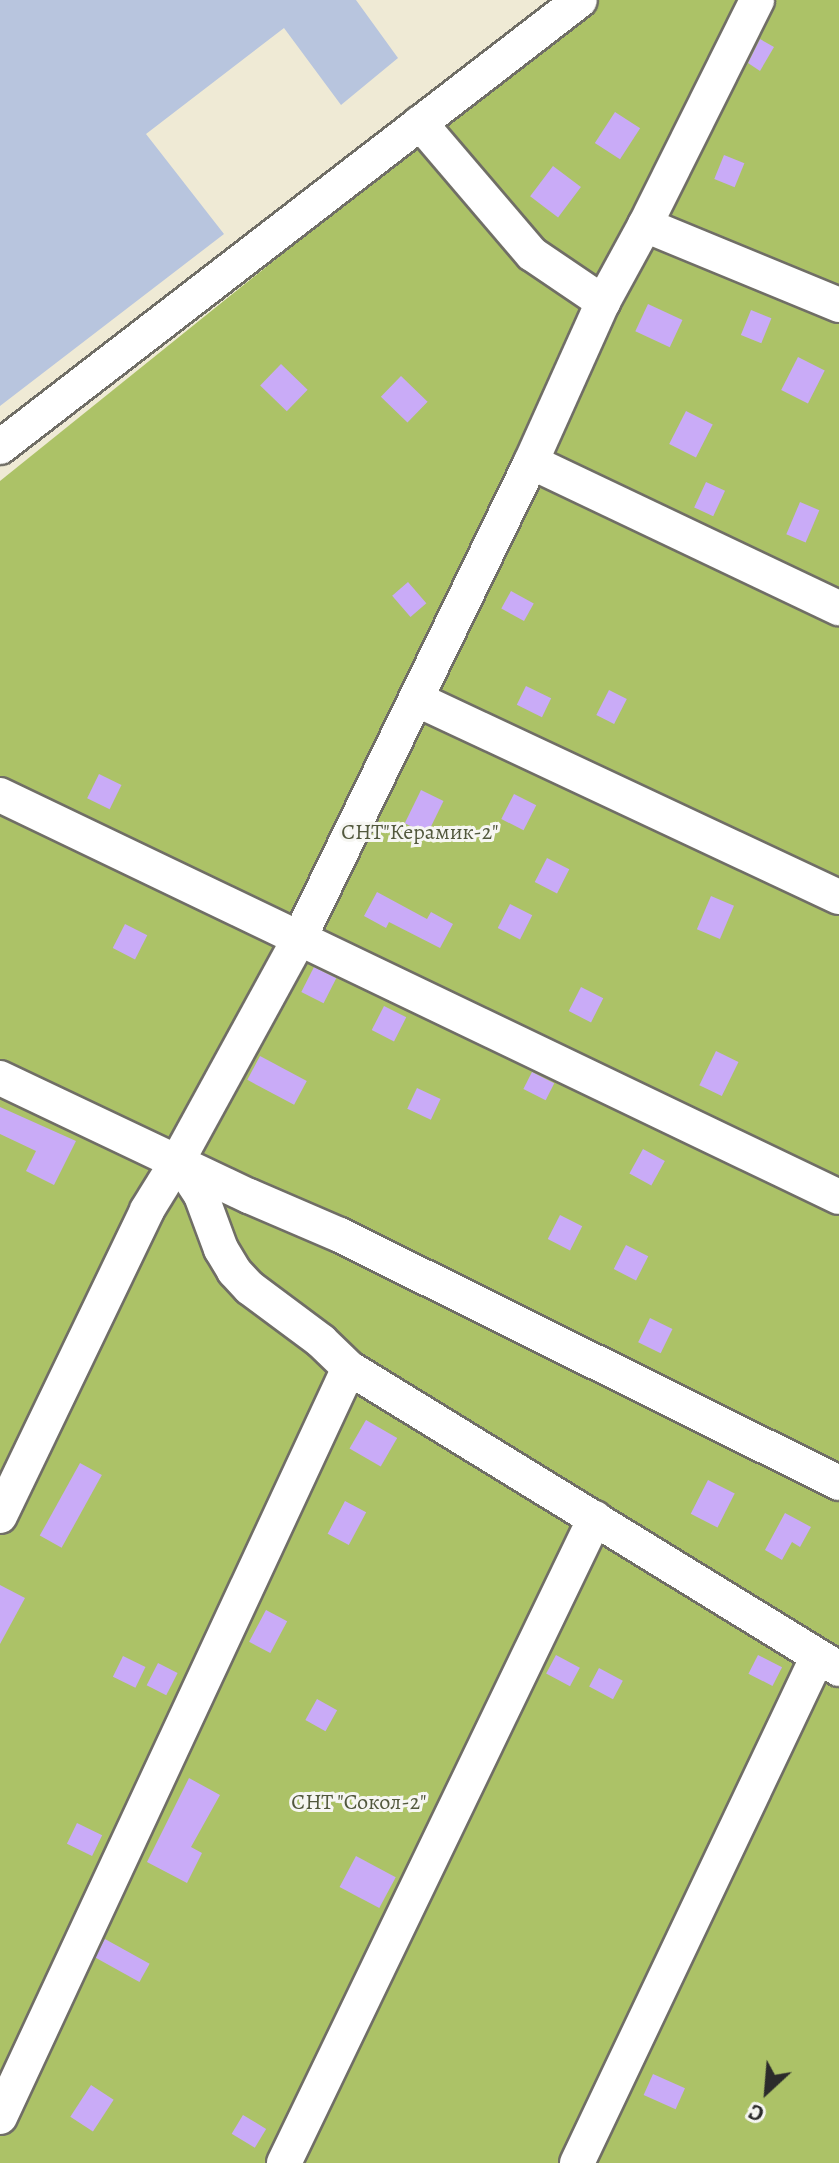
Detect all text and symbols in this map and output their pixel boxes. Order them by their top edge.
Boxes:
park label: СНТ"Керамик-2" [341,820,499,846]
park label: СНТ "Сокол-2" [291,1790,427,1816]
north arrow [727,2051,807,2131]
text: С [744,2096,769,2129]

